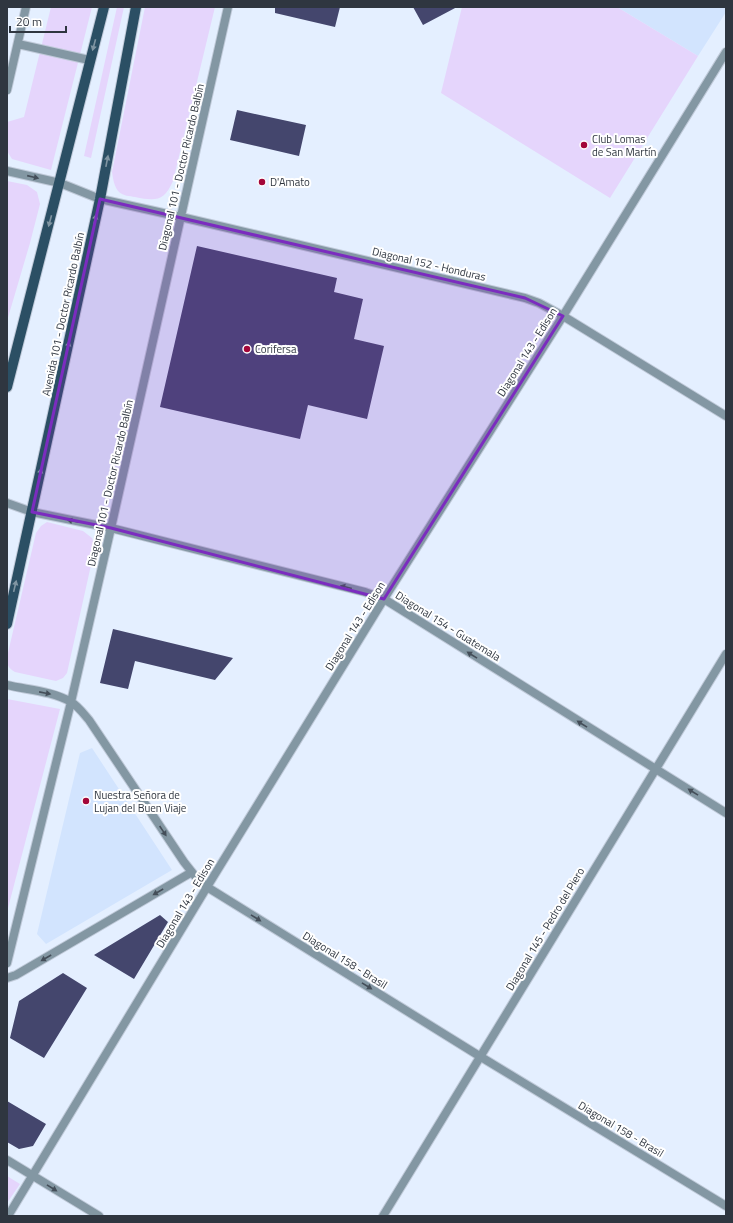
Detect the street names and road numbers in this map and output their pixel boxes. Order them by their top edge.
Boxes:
street label: Diagonal 101 - Doctor Ricardo Balbín [154,82,208,252]
street label: Avenida 101 - Doctor Ricardo Balbín [38,231,88,397]
street label: Diagonal 152 - Honduras [371,243,487,285]
street label: Diagonal 143 - Edison [493,304,561,400]
street label: Diagonal 101 - Doctor Ricardo Balbín [83,398,137,568]
street label: Diagonal 143 - Edison [321,578,389,674]
street label: Diagonal 154 - Guatemala [392,587,504,665]
street label: Diagonal 143 - Edison [152,855,218,951]
street label: Diagonal 145 - Pedro del Piero [502,864,588,994]
street label: Diagonal 158 - Brasil [300,927,390,993]
street label: Diagonal 158 - Brasil [575,1097,667,1161]

